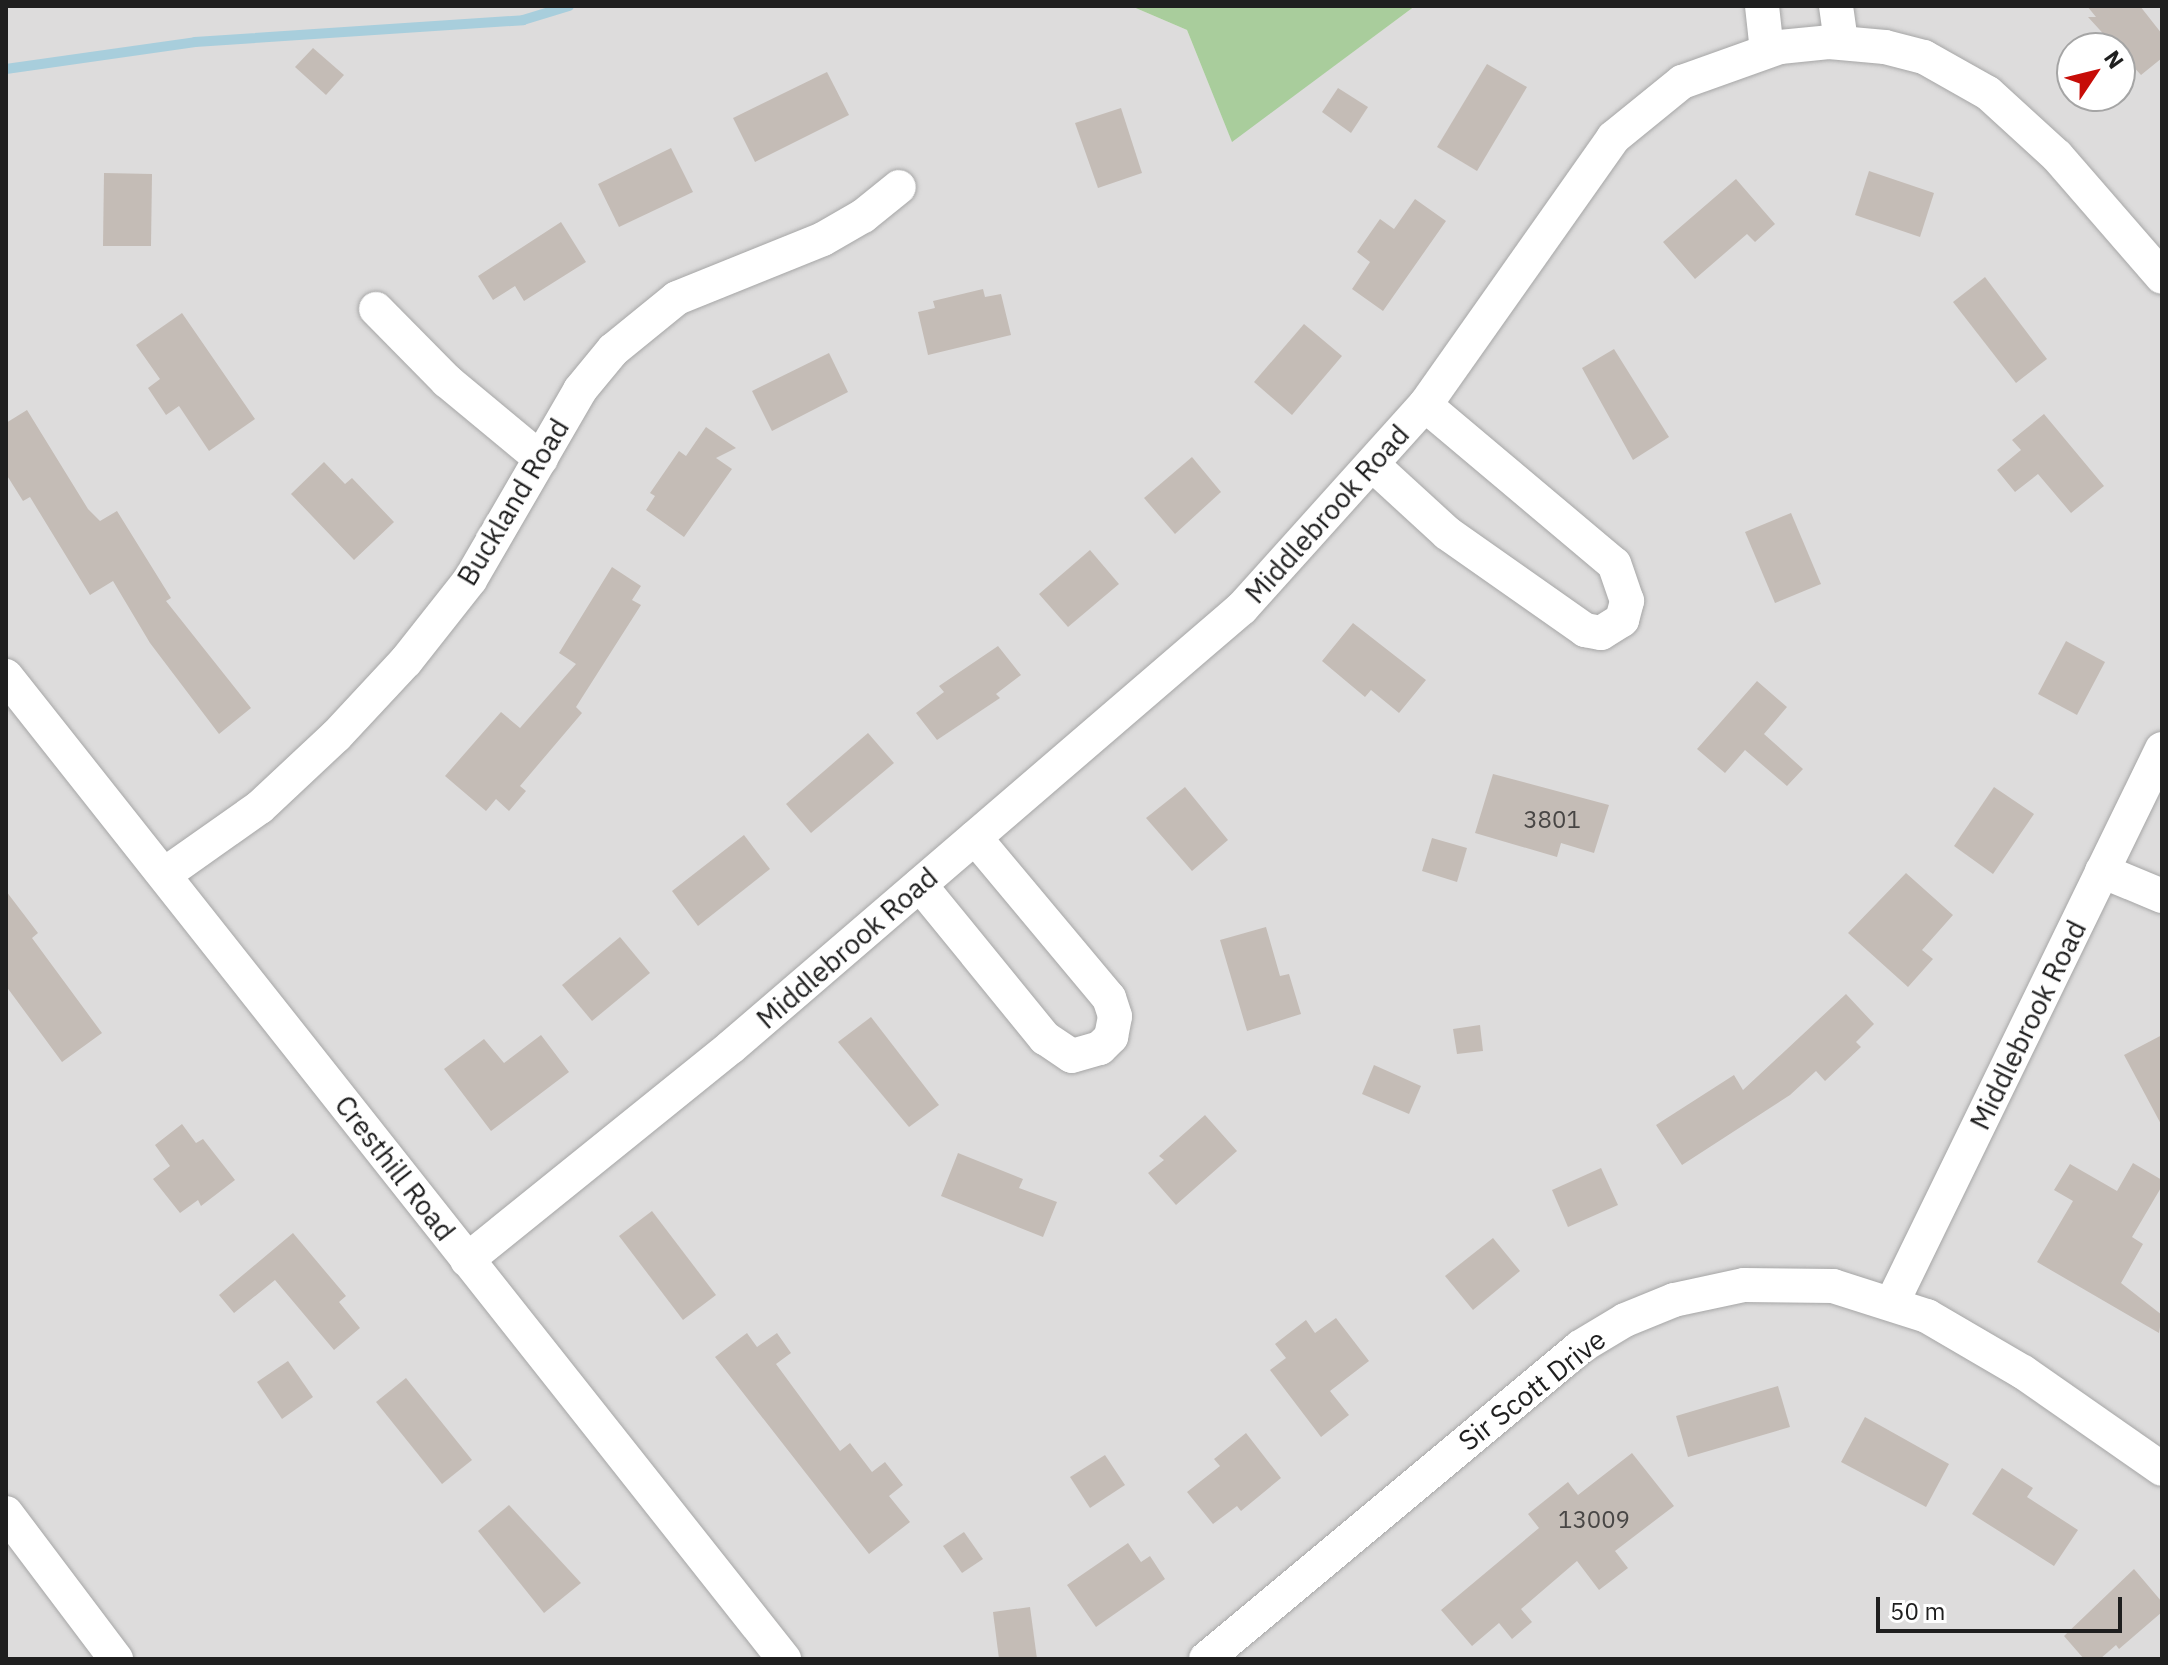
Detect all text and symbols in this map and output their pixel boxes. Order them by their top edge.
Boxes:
north arrow [2056,32,2136,112]
text: N [2098,44,2131,74]
street label: Buckland Road [450,412,576,592]
street label: Middlebrook Road [1238,418,1416,610]
house number: 3801 [1523,806,1581,834]
street label: Middlebrook Road [750,860,944,1036]
street label: Middlebrook Road [1963,915,2093,1135]
street label: Cresthill Road [328,1089,462,1247]
street label: Sir Scott Drive [1452,1322,1612,1458]
house number: 13009 [1558,1506,1630,1534]
scale bar [1880,1581,2126,1631]
text: 50 m [1890,1595,1945,1627]

